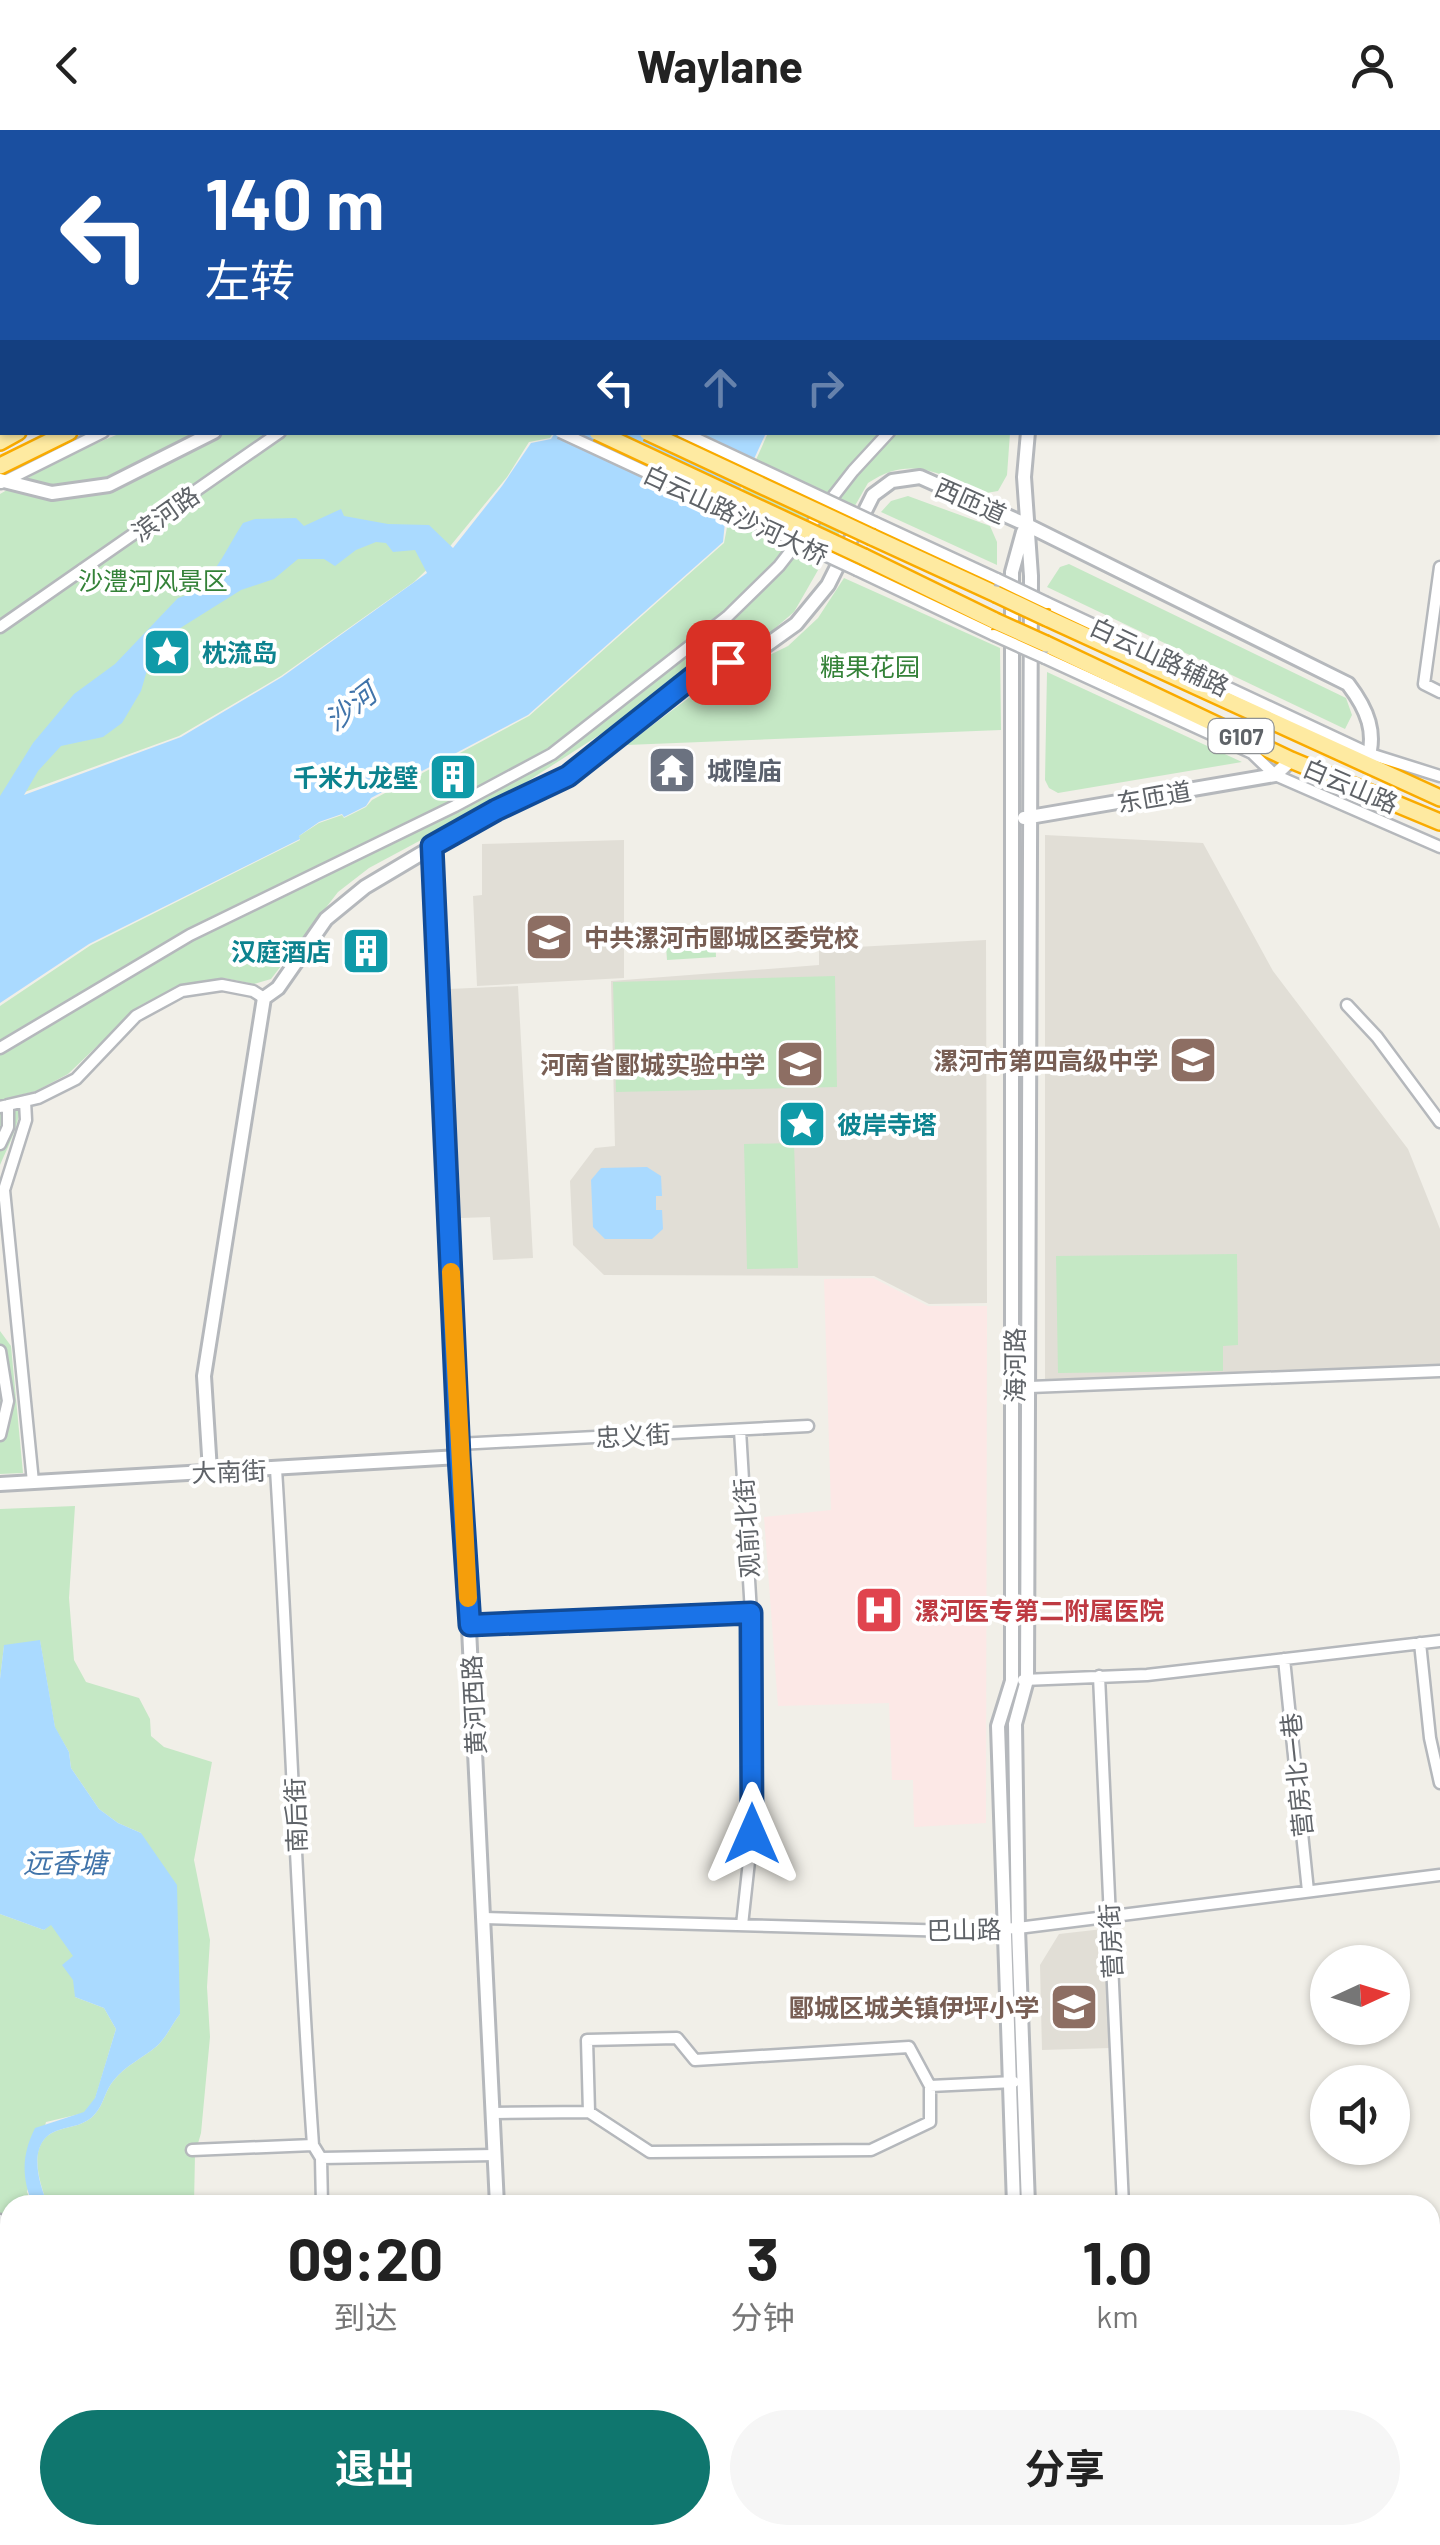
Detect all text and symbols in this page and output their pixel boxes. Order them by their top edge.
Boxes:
icon: back [40,38,95,93]
text: Waylane [637,38,803,92]
icon: person [1345,38,1400,93]
text: 140 m [205,160,384,244]
icon: left [40,170,170,300]
text: 左转 [205,252,295,306]
icon: left [588,360,643,415]
icon: ahead [693,360,748,415]
icon: right [798,360,853,415]
street label: 白云山路沙河大桥 [639,458,833,570]
street label: 西匝道 [931,471,1011,529]
street label: 滨河路 [126,479,204,547]
park label: 沙澧河风景区 [78,565,228,595]
street label: 白云山路辅路 [1086,611,1234,701]
pin [686,620,771,705]
place icon: 枕流岛 [141,626,193,678]
icon: arrive [701,635,756,690]
place label: 枕流岛 [202,637,277,667]
park label: 糖果花园 [820,651,920,681]
water label: 沙河 [317,672,386,737]
road number: G107 [1208,719,1274,753]
temple icon: 城隍庙 [646,744,698,796]
building icon: 千米九龙壁 [427,751,479,803]
street label: 白云山路 [1299,752,1403,818]
place label: 城隍庙 [707,755,782,785]
place label: 千米九龙壁 [293,762,418,792]
street label: 东匝道 [1114,775,1194,817]
school or university icon: 中共漯河市郾城区委党校 [523,911,575,963]
place label: 中共漯河市郾城区委党校 [584,922,859,952]
building icon: 汉庭酒店 [340,925,392,977]
place label: 汉庭酒店 [231,936,331,966]
school or university icon: 漯河市第四高级中学 [1167,1034,1219,1086]
school or university icon: 河南省郾城实验中学 [774,1038,826,1090]
place label: 漯河市第四高级中学 [933,1045,1158,1075]
place label: 河南省郾城实验中学 [540,1049,765,1079]
place icon: 彼岸寺塔 [776,1098,828,1150]
place label: 彼岸寺塔 [837,1109,937,1139]
street label: 海河路 [999,1327,1029,1403]
street label: 忠义街 [595,1418,671,1452]
street label: 大南街 [191,1455,267,1487]
street label: 观前北街 [728,1477,764,1579]
hospital icon: 漯河医专第二附属医院 [853,1584,905,1636]
place label: 漯河医专第二附属医院 [914,1595,1164,1625]
street label: 黄河西路 [455,1654,491,1756]
street label: 营房北一巷 [1275,1711,1317,1839]
street label: 南后街 [279,1777,311,1853]
position arrow [700,1782,804,1886]
water label: 远香塘 [23,1845,111,1879]
street label: 营房街 [1093,1903,1127,1979]
street label: 巴山路 [926,1913,1002,1945]
north arrow [1310,1945,1410,2045]
map controls [1310,1945,1410,2165]
school or university icon: 郾城区城关镇伊坪小学 [1048,1981,1100,2033]
place label: 郾城区城关镇伊坪小学 [789,1992,1039,2022]
button: sound [1310,2065,1410,2165]
text: 09:20 [288,2221,443,2293]
text: 3 [747,2221,779,2293]
text: 1.0 [1082,2225,1152,2297]
text: km [1096,2296,1139,2334]
text: 到达 [333,2297,397,2335]
text: 分钟 [731,2297,795,2335]
button: 退出 [40,2410,710,2525]
button: 分享 [730,2410,1400,2525]

